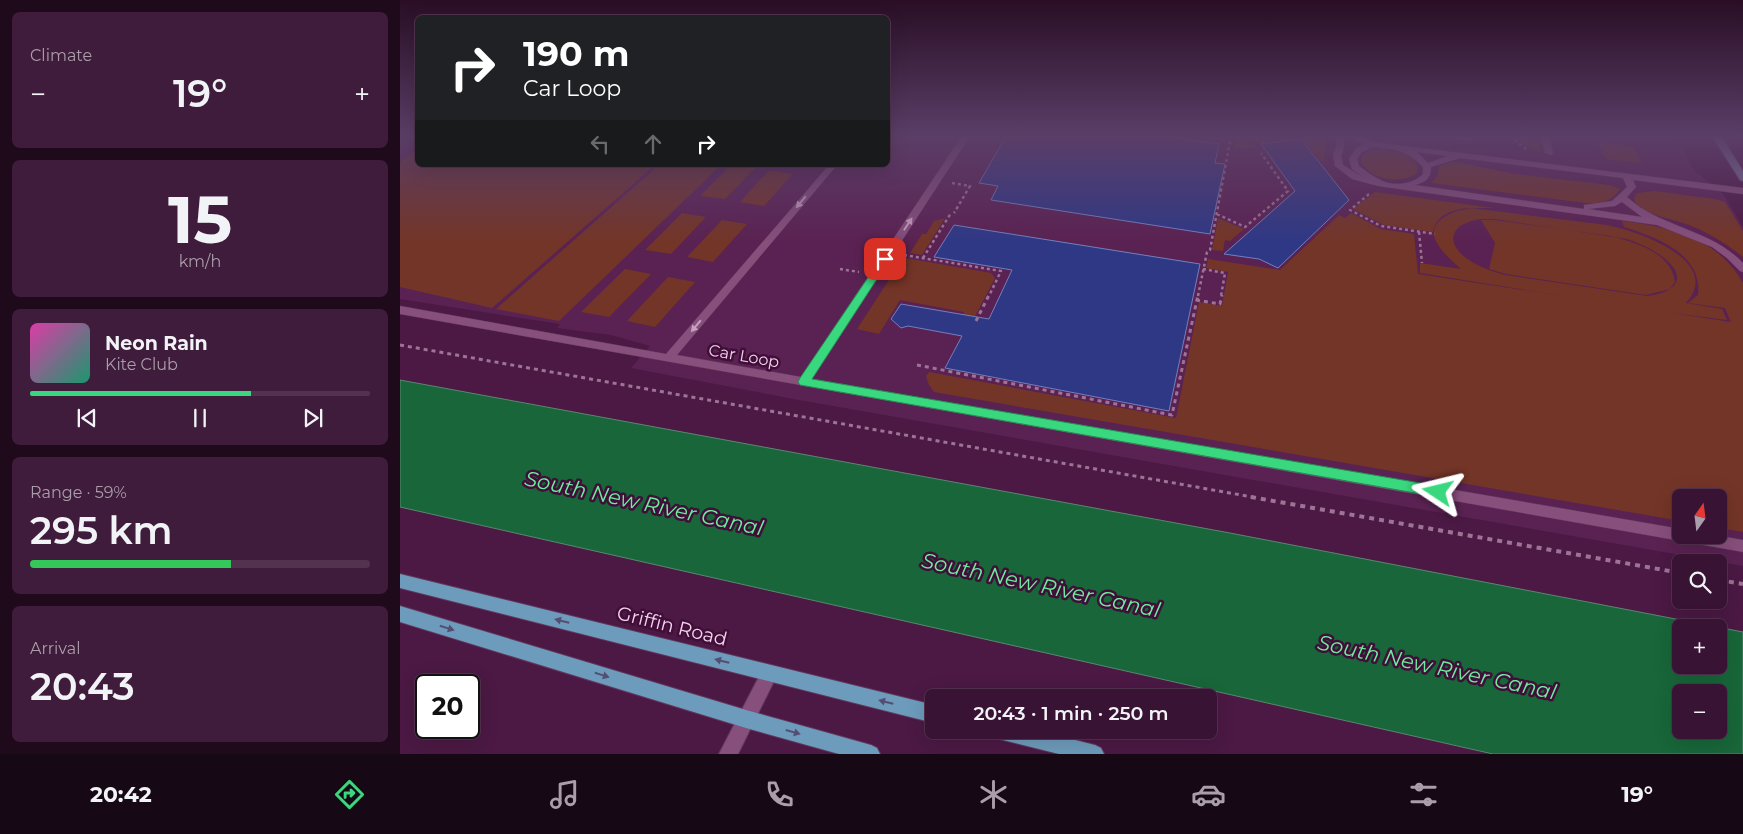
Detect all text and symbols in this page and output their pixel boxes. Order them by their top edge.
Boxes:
text: 190 m [523,32,629,75]
icon: right [440,35,505,100]
text: Climate [30,46,92,65]
text: 19° [173,70,227,117]
text: Car Loop [523,75,621,102]
text: − [30,77,46,111]
text: + [354,77,370,111]
icon: left [586,130,614,158]
icon: ahead [639,130,667,158]
icon: right [692,130,720,158]
text: 15 [168,180,232,259]
one-way arrow [795,196,807,208]
one-way arrow [903,217,913,231]
pin [864,238,906,280]
icon: arrive [871,245,899,273]
text: km/h [179,252,221,271]
one-way arrow [691,320,702,332]
text: Neon Rain [105,332,208,355]
street label: Car Loop [707,340,781,372]
text: Kite Club [105,355,178,374]
icon: previous [73,404,101,432]
icon: pause [186,404,214,432]
icon: next [299,404,327,432]
water label: South New River Canal [522,465,766,541]
position arrow [1411,465,1463,517]
text: Range · 59% [30,483,127,502]
north arrow [1672,489,1728,544]
map controls [1672,489,1727,739]
text: 295 km [30,507,173,554]
water label: South New River Canal [919,547,1163,623]
button: search [1672,554,1727,609]
street label: Griffin Road [614,601,730,651]
one-way arrow [555,617,570,625]
button: + [1672,619,1727,674]
one-way arrow [439,625,454,633]
water label: South New River Canal [1315,629,1559,705]
text: Arrival [30,639,80,658]
one-way arrow [715,657,730,665]
text: 20:43 [30,663,135,710]
one-way arrow [595,672,610,680]
speed limit sign: 20 [415,674,480,739]
button: − [1672,684,1727,739]
one-way arrow [879,698,894,706]
text: 20:43 · 1 min · 250 m [973,702,1169,725]
one-way arrow [785,728,800,736]
icon: directions [332,777,367,812]
icon: music [547,777,582,812]
icon: phone [762,777,797,812]
icon: climate [976,777,1011,812]
icon: car [1191,777,1226,812]
icon: filters [1406,777,1441,812]
text: 20:42 [90,781,152,808]
text: 19° [1621,781,1653,808]

